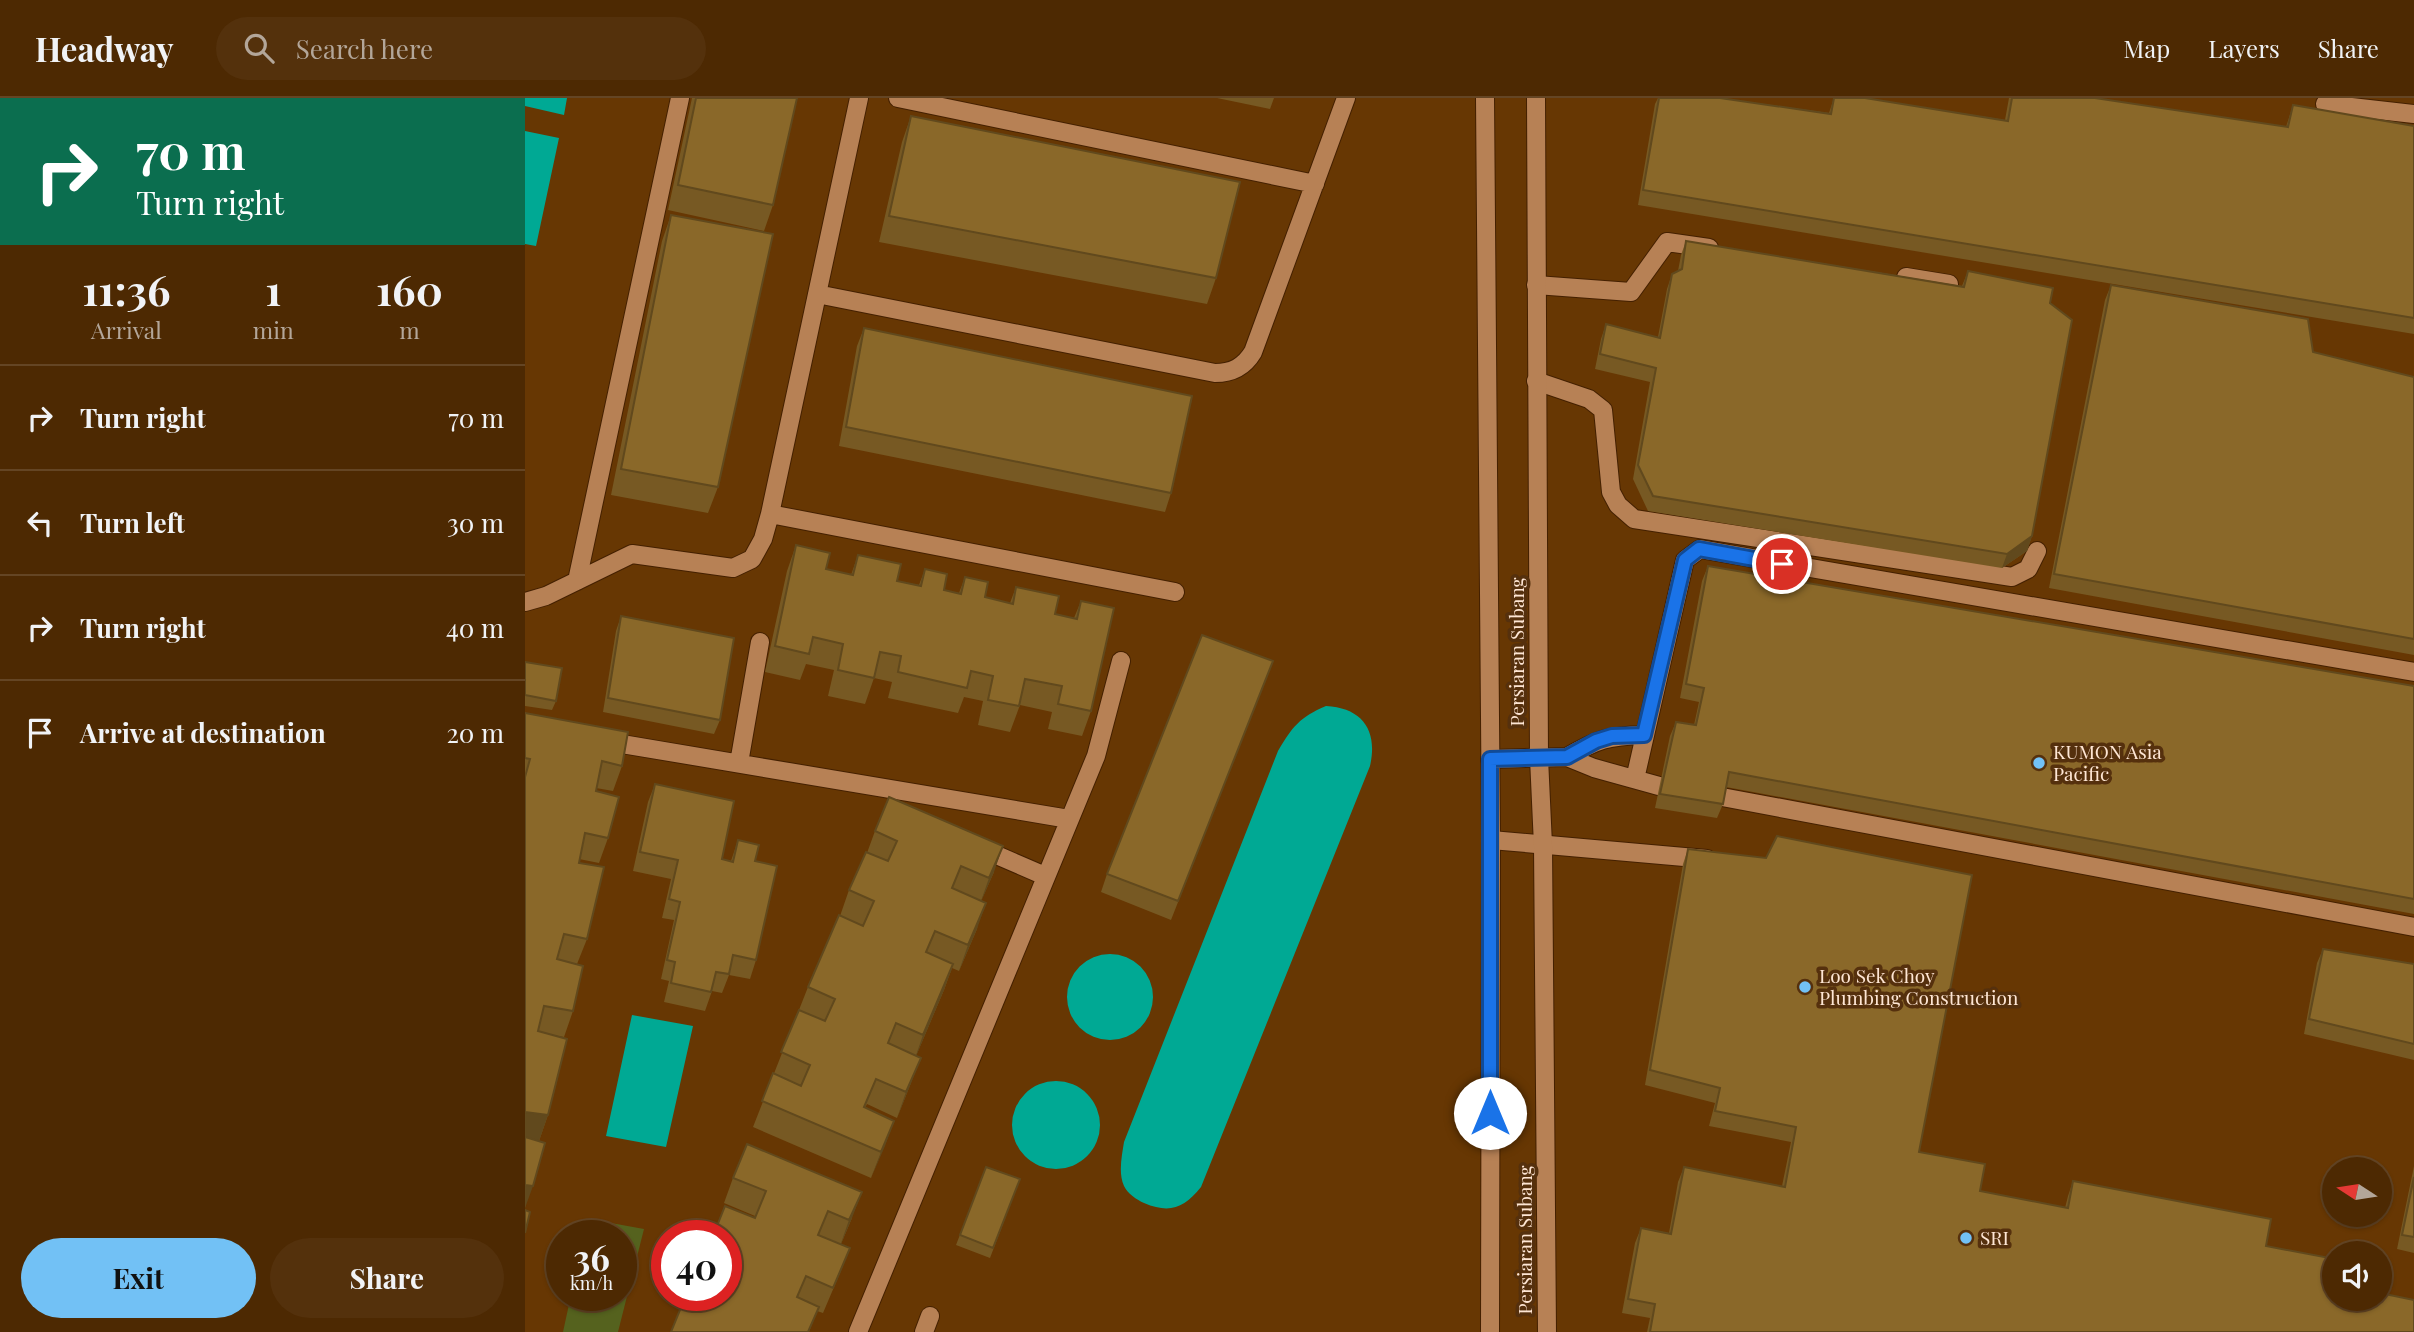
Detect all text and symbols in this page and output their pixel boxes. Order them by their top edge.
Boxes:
search box [216,17,706,80]
text: Headway [35,26,174,70]
icon: search [240,29,278,67]
text: Search here [296,31,433,66]
text: Map [2124,32,2170,64]
text: Layers [2208,32,2280,64]
text: Share [2318,32,2379,64]
text: 70 m [136,117,246,182]
icon: right [21,126,112,217]
text: Turn right [136,180,284,223]
text: 11:36 [82,261,171,317]
text: 1 [265,261,281,317]
text: 160 [376,261,443,317]
text: Arrival [91,314,162,345]
text: min [253,314,294,345]
text: m [399,314,420,345]
icon: right [21,399,59,437]
text: Turn right [80,400,206,435]
text: 70 m [448,400,504,435]
icon: left [21,504,59,542]
text: Turn left [80,505,185,540]
text: 30 m [447,505,504,540]
pin [1752,534,1812,594]
icon: arrive [1763,545,1801,583]
street label: Persiaran Subang [1503,577,1529,727]
icon: right [21,609,59,647]
text: Turn right [80,610,206,645]
text: 40 m [446,610,504,645]
icon: arrive [21,714,59,752]
text: Arrive at destination [80,715,326,750]
text: 20 m [446,715,504,750]
place label: KUMON Asia Pacific [2053,738,2162,786]
marker: KUMON Asia Pacific [2031,755,2047,771]
place label: Loo Sek Choy Plumbing Construction [1819,962,2019,1010]
marker: Loo Sek Choy Plumbing Construction [1797,979,1813,995]
position arrow [1453,1076,1527,1150]
north arrow [2322,1157,2392,1227]
map controls [2322,1157,2392,1311]
street label: Persiaran Subang [1511,1165,1537,1315]
speed limit sign: 40 [651,1220,742,1311]
place label: SRI [1980,1224,2009,1250]
marker: SRI [1958,1230,1974,1246]
text: 36 [573,1233,610,1280]
button: Exit [21,1238,256,1318]
button: Share [270,1238,504,1318]
button: sound [2322,1241,2392,1311]
text: km/h [570,1271,613,1295]

